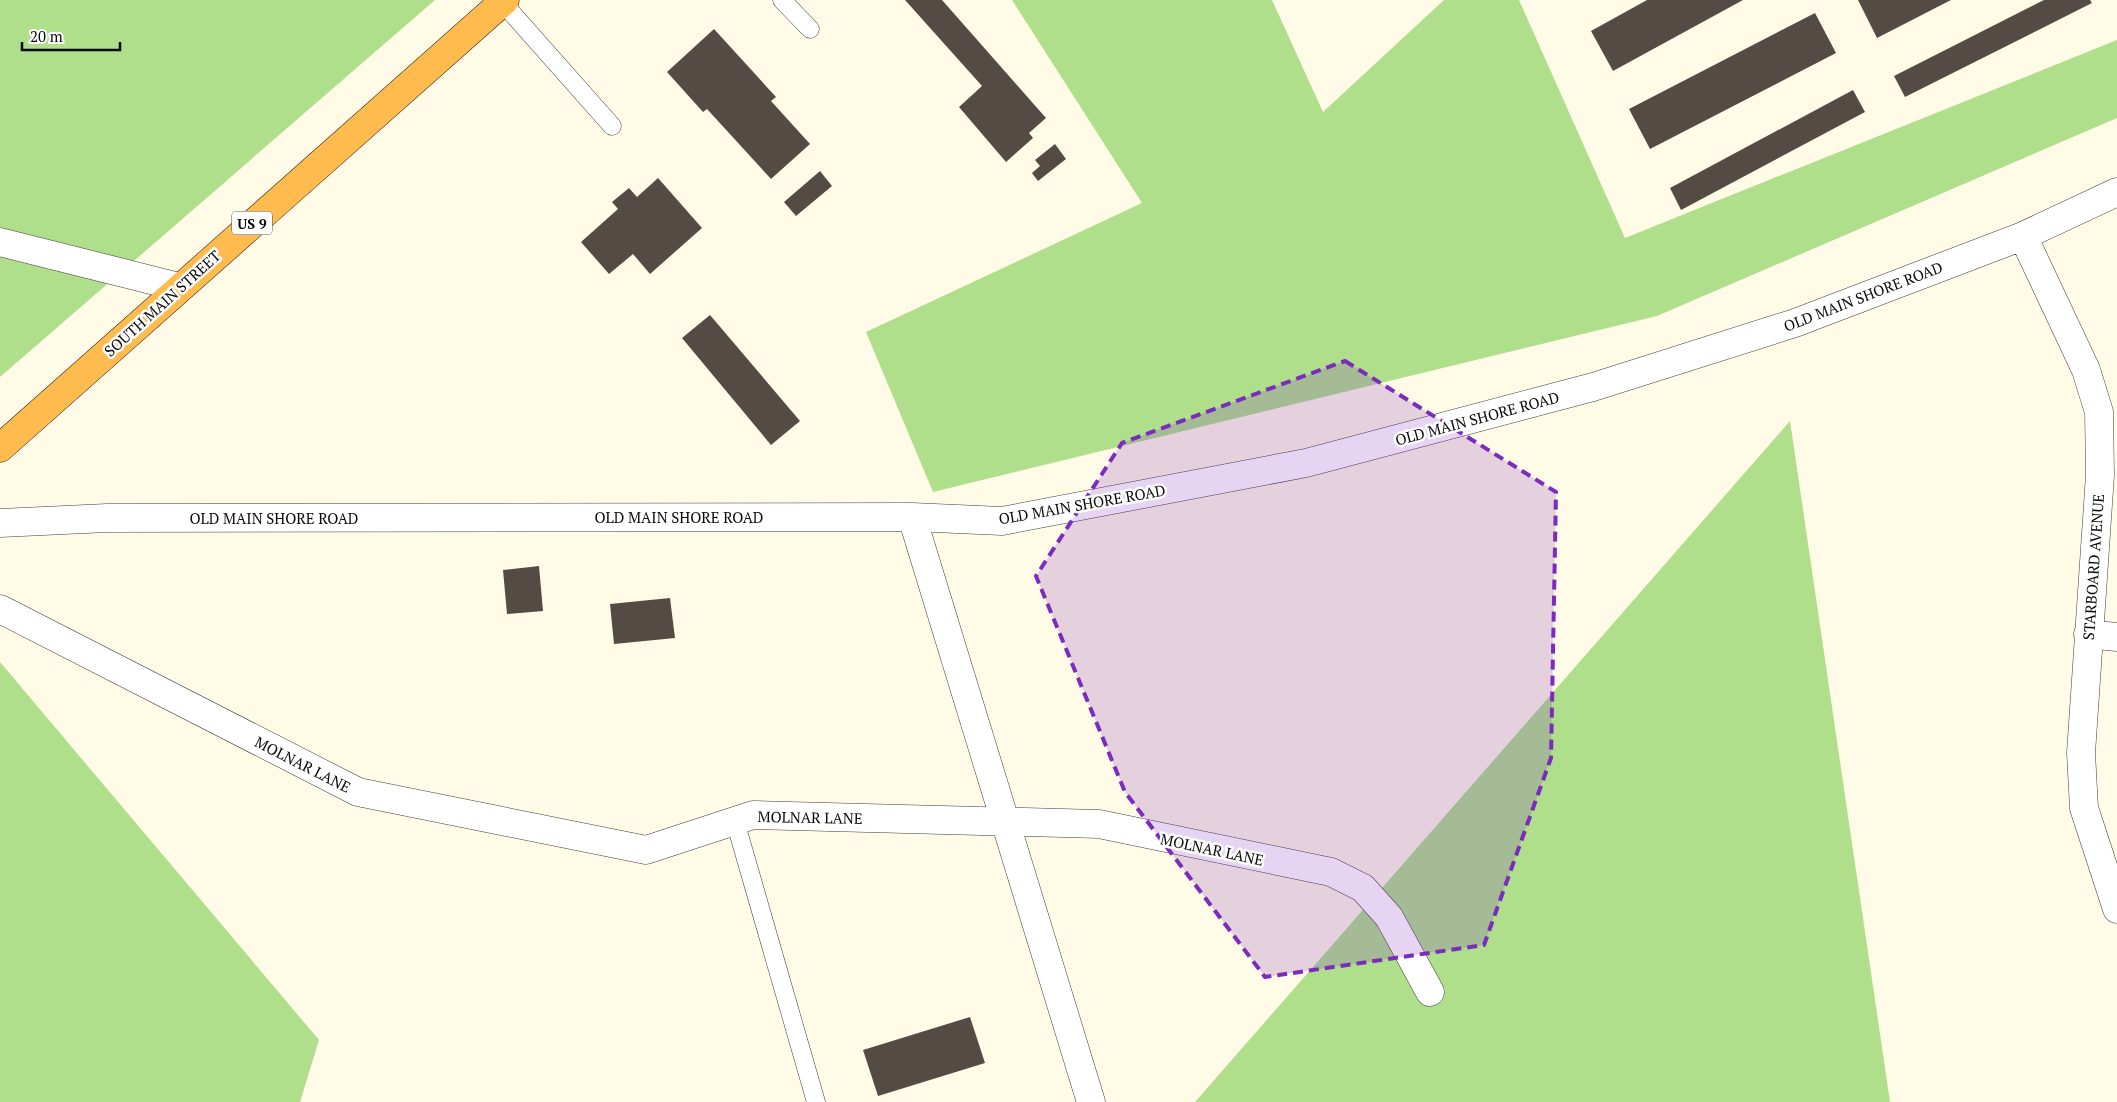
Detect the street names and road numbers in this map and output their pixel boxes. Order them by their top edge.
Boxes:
road number: US 9 [232,212,272,234]
street label: SOUTH MAIN STREET [100,245,224,361]
street label: OLD MAIN SHORE ROAD [1781,256,1945,336]
street label: OLD MAIN SHORE ROAD [1393,386,1561,450]
street label: OLD MAIN SHORE ROAD [997,479,1167,529]
street label: STARBOARD AVENUE [2078,493,2108,641]
street label: OLD MAIN SHORE ROAD [595,507,764,527]
street label: OLD MAIN SHORE ROAD [190,508,359,528]
street label: MOLNAR LANE [252,731,354,797]
street label: MOLNAR LANE [757,806,863,828]
street label: MOLNAR LANE [1159,828,1265,870]

